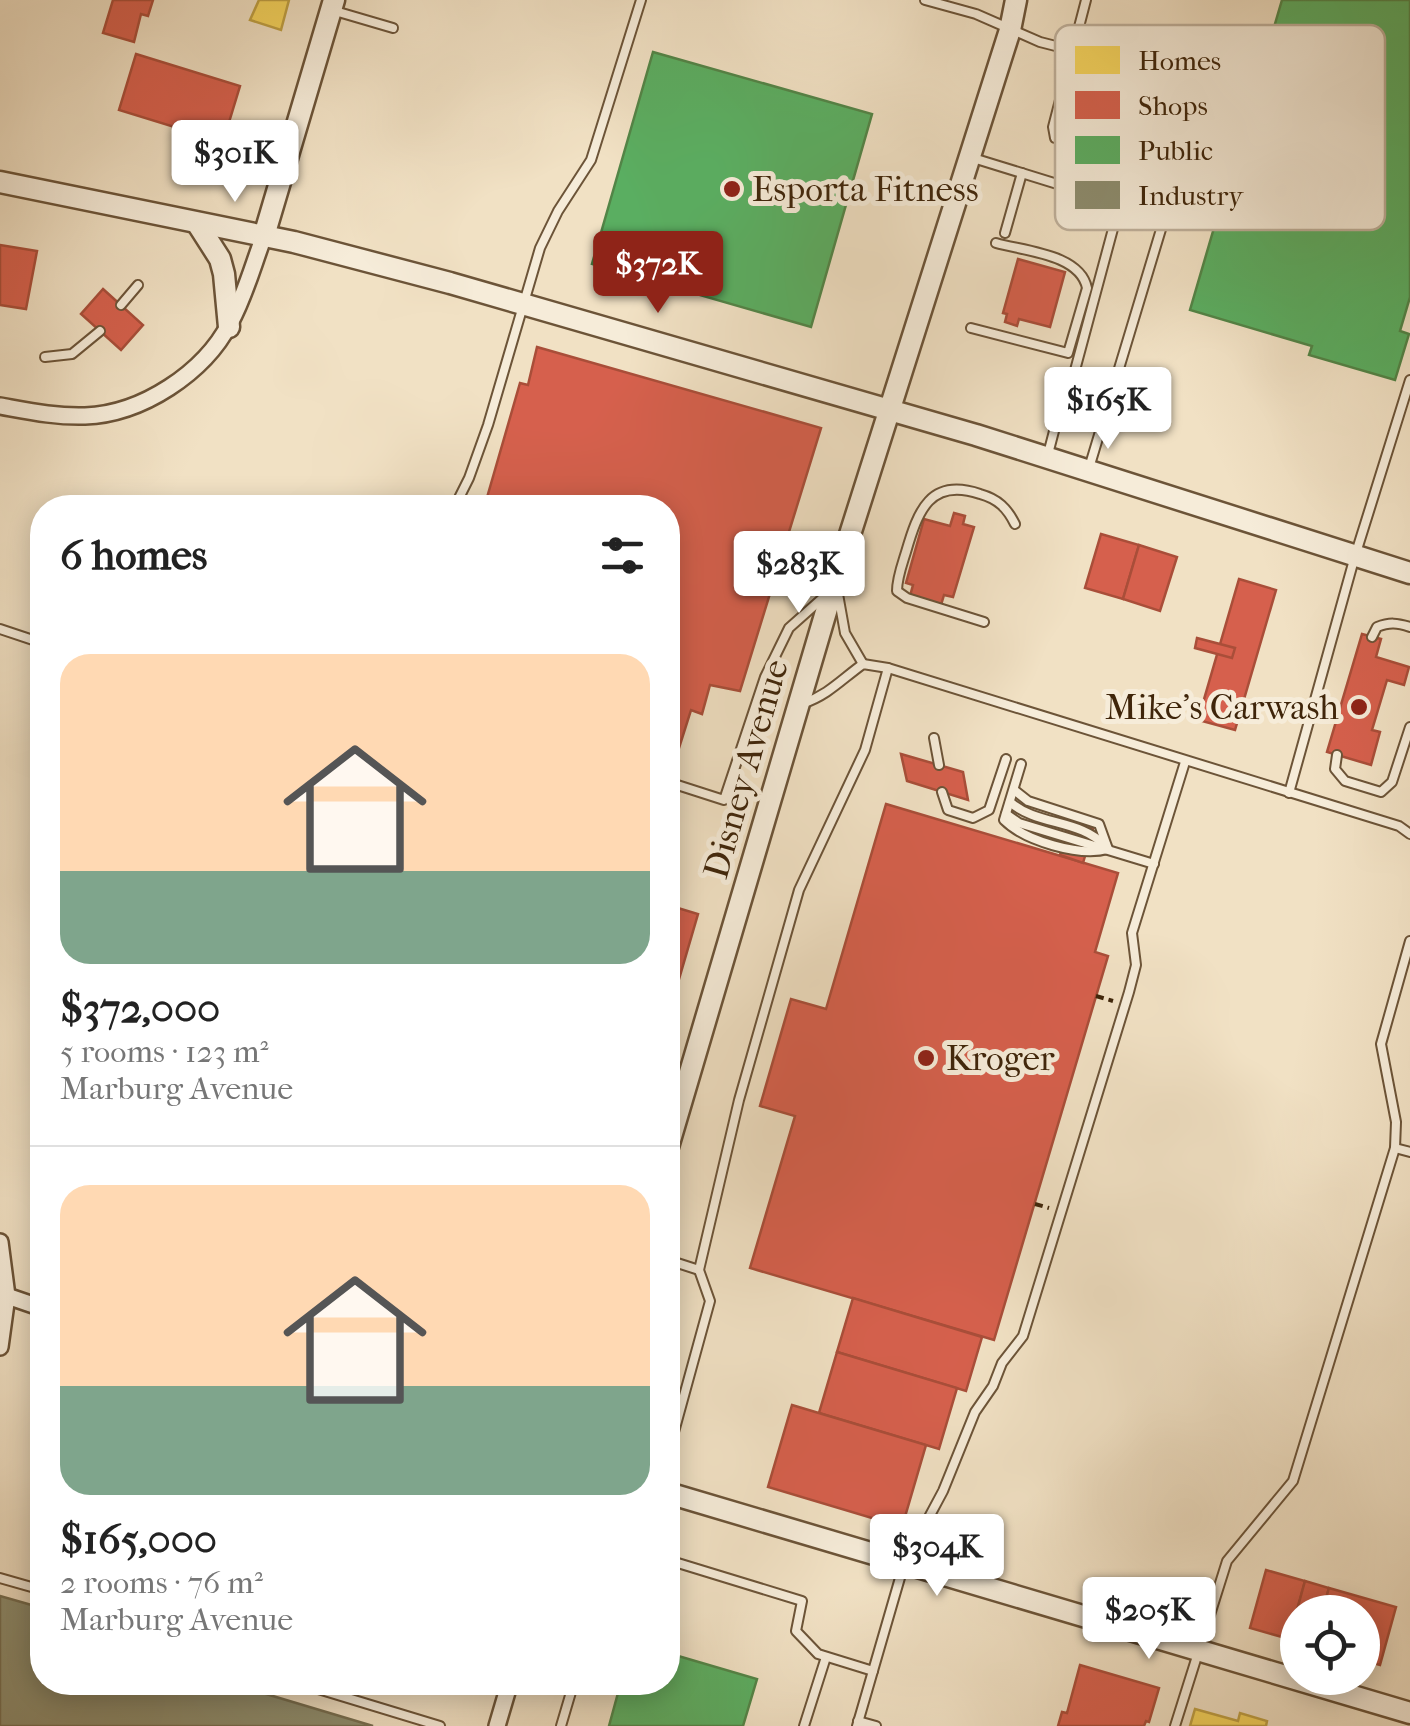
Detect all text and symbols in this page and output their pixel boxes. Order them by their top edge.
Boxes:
legend [1055,25,1385,230]
text: Homes [1138,44,1221,77]
text: Shops [1138,89,1208,122]
pin: $301K [165,120,305,205]
text: $301K [194,134,276,171]
text: Public [1138,134,1213,167]
place label: Esporta Fitness [752,169,979,210]
marker: Esporta Fitness [721,178,743,200]
text: Industry [1138,179,1244,212]
pin: $372K [588,231,728,316]
text: $372K [615,245,701,282]
pin: $165K [1038,367,1178,452]
text: $165K [1066,381,1150,418]
icon: filters [595,528,650,583]
text: 6 homes [60,531,207,580]
pin: $283K [729,531,869,616]
text: $283K [756,545,842,582]
street label: Disney Avenue [695,655,797,883]
place label: Mike's Carwash [1105,687,1339,728]
marker: Mike's Carwash [1348,696,1370,718]
icon: home [265,719,445,899]
text: $372,000 [60,984,220,1033]
text: 5 rooms · 123 m² [60,1033,269,1070]
place label: Kroger [946,1038,1055,1079]
marker: Kroger [915,1047,937,1069]
text: Marburg Avenue [60,1070,293,1107]
icon: home [265,1250,445,1430]
pin: $304K [867,1514,1007,1599]
text: $165,000 [60,1515,217,1564]
text: $304K [892,1528,982,1565]
text: 2 rooms · 76 m² [60,1564,263,1601]
pin: $205K [1079,1577,1219,1662]
text: $205K [1105,1591,1193,1628]
map controls [1280,1595,1380,1695]
button: locate [1280,1595,1380,1695]
text: Marburg Avenue [60,1601,293,1638]

